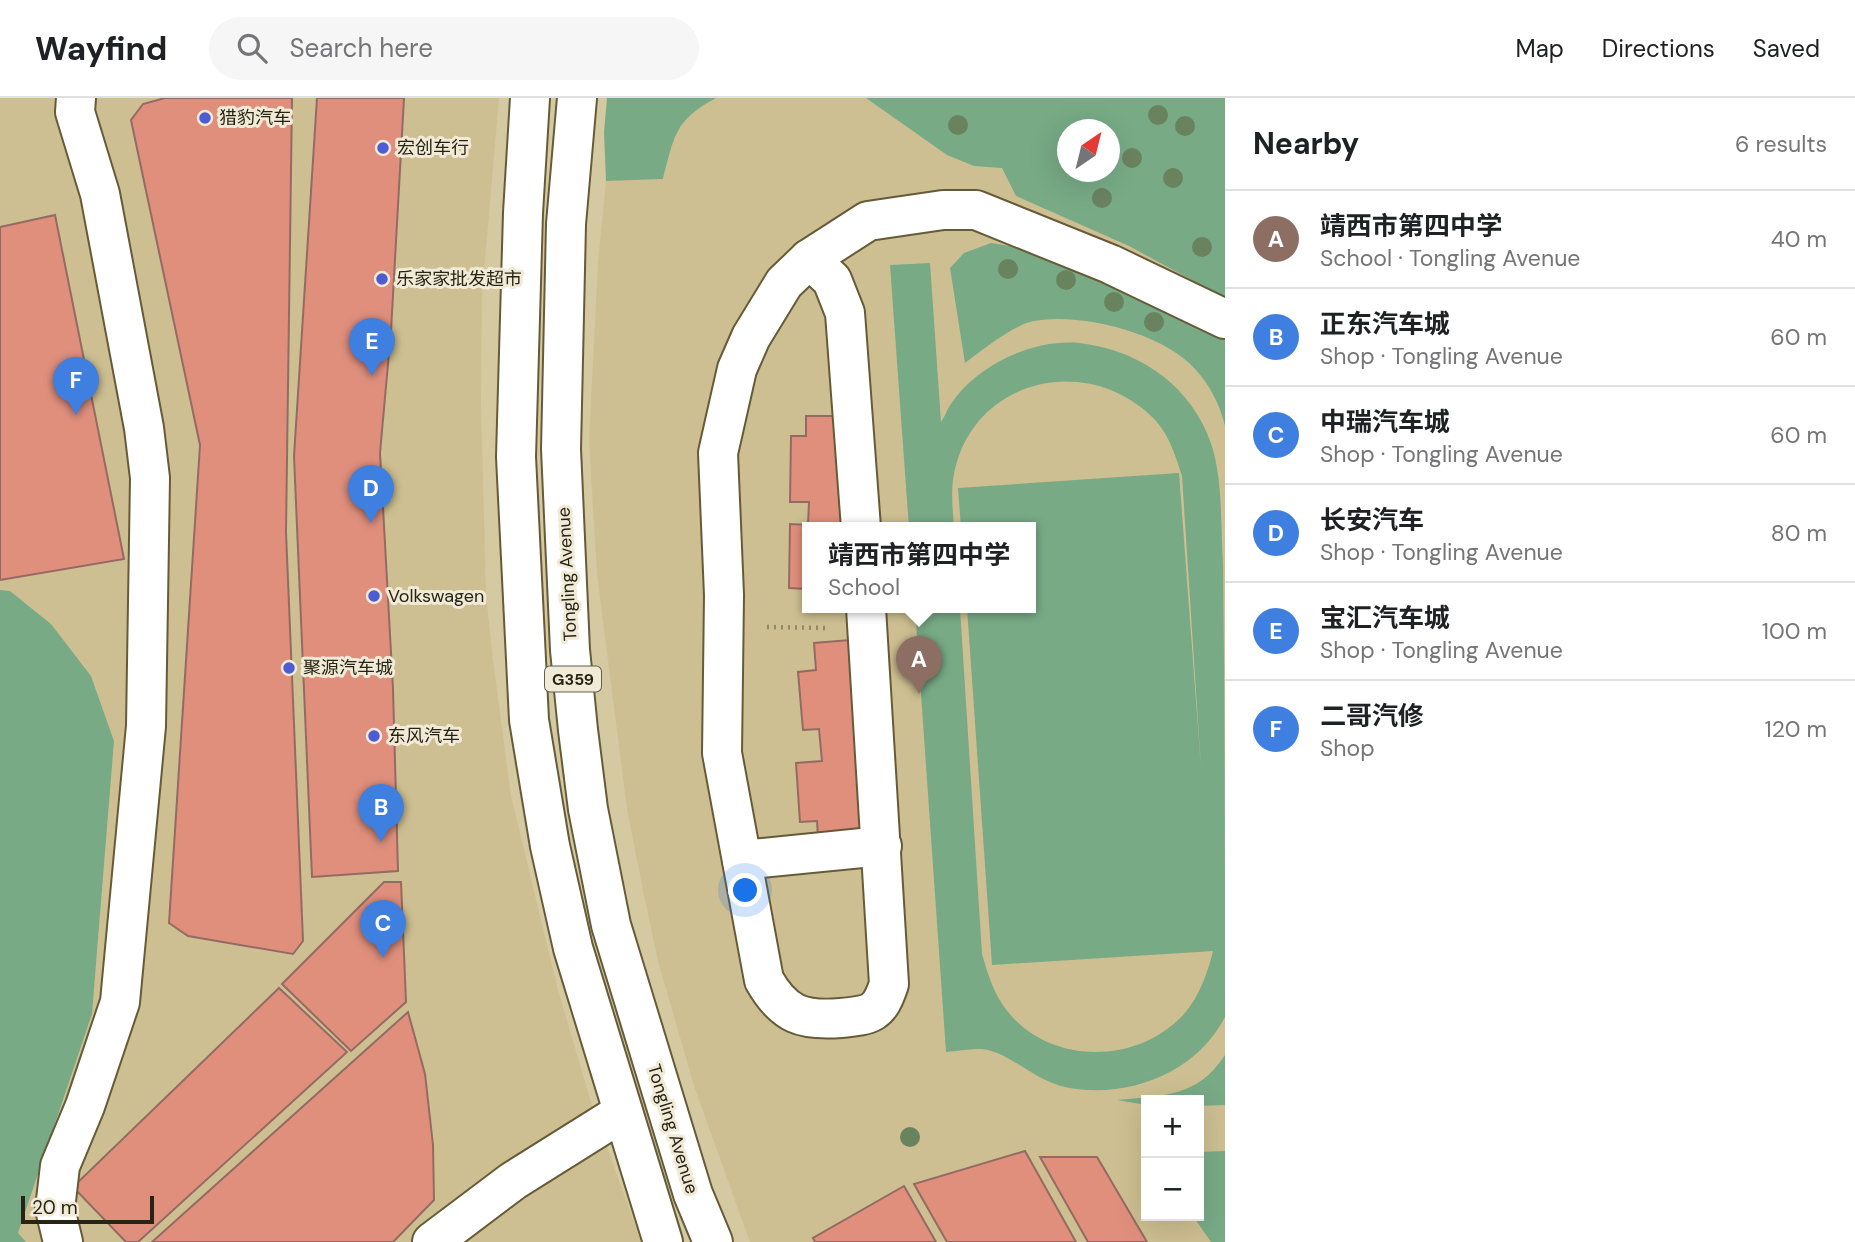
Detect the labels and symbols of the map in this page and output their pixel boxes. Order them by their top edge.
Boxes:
place label: 猎豹汽车 [219,106,291,130]
marker: 猎豹汽车 [197,110,213,126]
north arrow [1057,119,1120,182]
place label: 宏创车行 [397,136,469,160]
marker: 宏创车行 [375,140,391,156]
place label: 乐家家批发超市 [396,267,522,291]
marker: 乐家家批发超市 [374,271,390,287]
pin: E [349,318,395,376]
pin: F [53,357,99,415]
pin: D [348,465,394,523]
street label: Tongling Avenue [552,506,582,642]
place label: Volkswagen [388,584,484,608]
marker: Volkswagen [366,588,382,604]
pin: A [896,636,942,694]
place label: 聚源汽车城 [303,656,393,680]
marker: 聚源汽车城 [281,660,297,676]
road number: G359 [545,666,601,692]
place label: 东风汽车 [388,724,460,748]
marker: 东风汽车 [366,728,382,744]
pin: B [358,784,404,842]
your location [728,873,762,907]
pin: C [360,900,406,958]
street label: Tongling Avenue [642,1061,704,1197]
scale bar [21,1193,154,1225]

